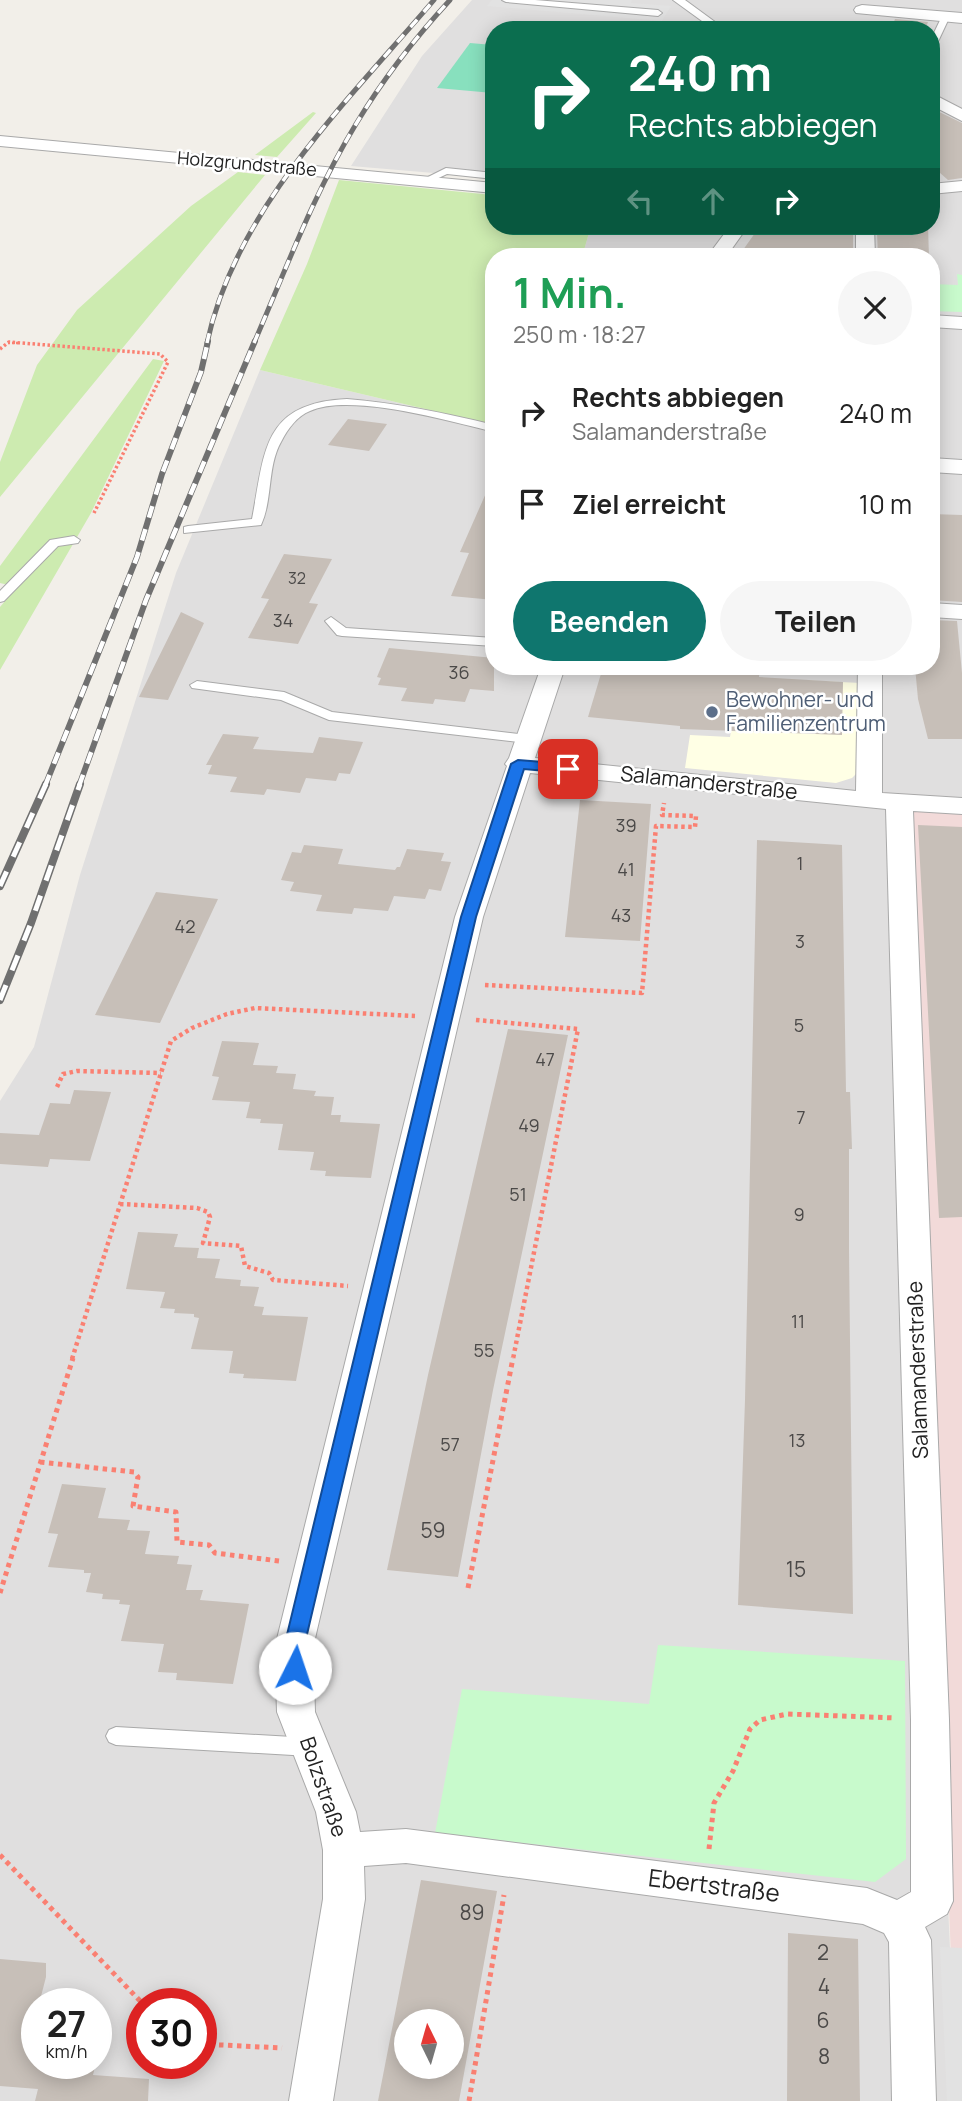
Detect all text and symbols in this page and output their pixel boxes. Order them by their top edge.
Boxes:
text: 240 m [628,39,772,106]
icon: right [513,49,604,140]
text: Rechts abbiegen [628,103,878,147]
street label: Holzgrundstraße [176,145,318,181]
icon: left [621,182,659,220]
icon: ahead [694,182,732,220]
icon: right [767,182,805,220]
text: 1 Min. [513,263,627,321]
button: close [838,271,912,345]
text: 250 m · 18:27 [513,318,646,350]
text: Rechts abbiegen [572,379,784,415]
icon: right [513,394,551,432]
text: 240 m [839,395,912,431]
text: Salamanderstraße [572,415,767,447]
icon: arrive [513,485,551,523]
text: Ziel erreicht [572,486,726,522]
text: 10 m [859,486,912,522]
house number: 32 [288,567,306,589]
button: Beenden [513,581,706,661]
button: Teilen [720,581,912,661]
house number: 34 [273,608,293,632]
house number: 36 [448,660,470,684]
place label: Bewohner- und Familienzentrum [726,685,886,737]
marker: Bewohner- und Familienzentrum [704,704,720,720]
pin [538,739,598,799]
icon: arrive [549,750,587,788]
street label: Salamanderstraße [619,759,799,805]
house number: 39 [615,813,637,837]
house number: 1 [796,851,804,875]
house number: 41 [617,857,635,881]
house number: 43 [611,903,631,927]
house number: 42 [175,914,195,938]
house number: 3 [795,929,805,953]
house number: 5 [794,1013,804,1037]
house number: 47 [535,1047,555,1071]
house number: 7 [796,1105,806,1129]
house number: 49 [518,1113,540,1137]
house number: 51 [509,1182,527,1206]
house number: 9 [793,1202,805,1226]
street label: Salamanderstraße [900,1281,934,1459]
house number: 11 [791,1309,805,1333]
house number: 55 [474,1338,494,1362]
house number: 13 [789,1428,805,1452]
house number: 57 [440,1432,460,1456]
house number: 59 [420,1516,446,1544]
house number: 15 [786,1555,806,1583]
position arrow [258,1631,332,1705]
street label: Bolzstraße [294,1733,354,1841]
street label: Ebertstraße [647,1860,782,1909]
house number: 89 [459,1898,485,1926]
house number: 2 [817,1938,829,1966]
house number: 4 [818,1972,830,2000]
speed limit sign: 30 [126,1988,217,2079]
text: 27 [47,2000,86,2048]
house number: 6 [816,2006,830,2034]
north arrow [394,2009,464,2079]
map controls [394,2009,464,2079]
text: km/h [46,2039,87,2063]
house number: 8 [818,2042,830,2070]

